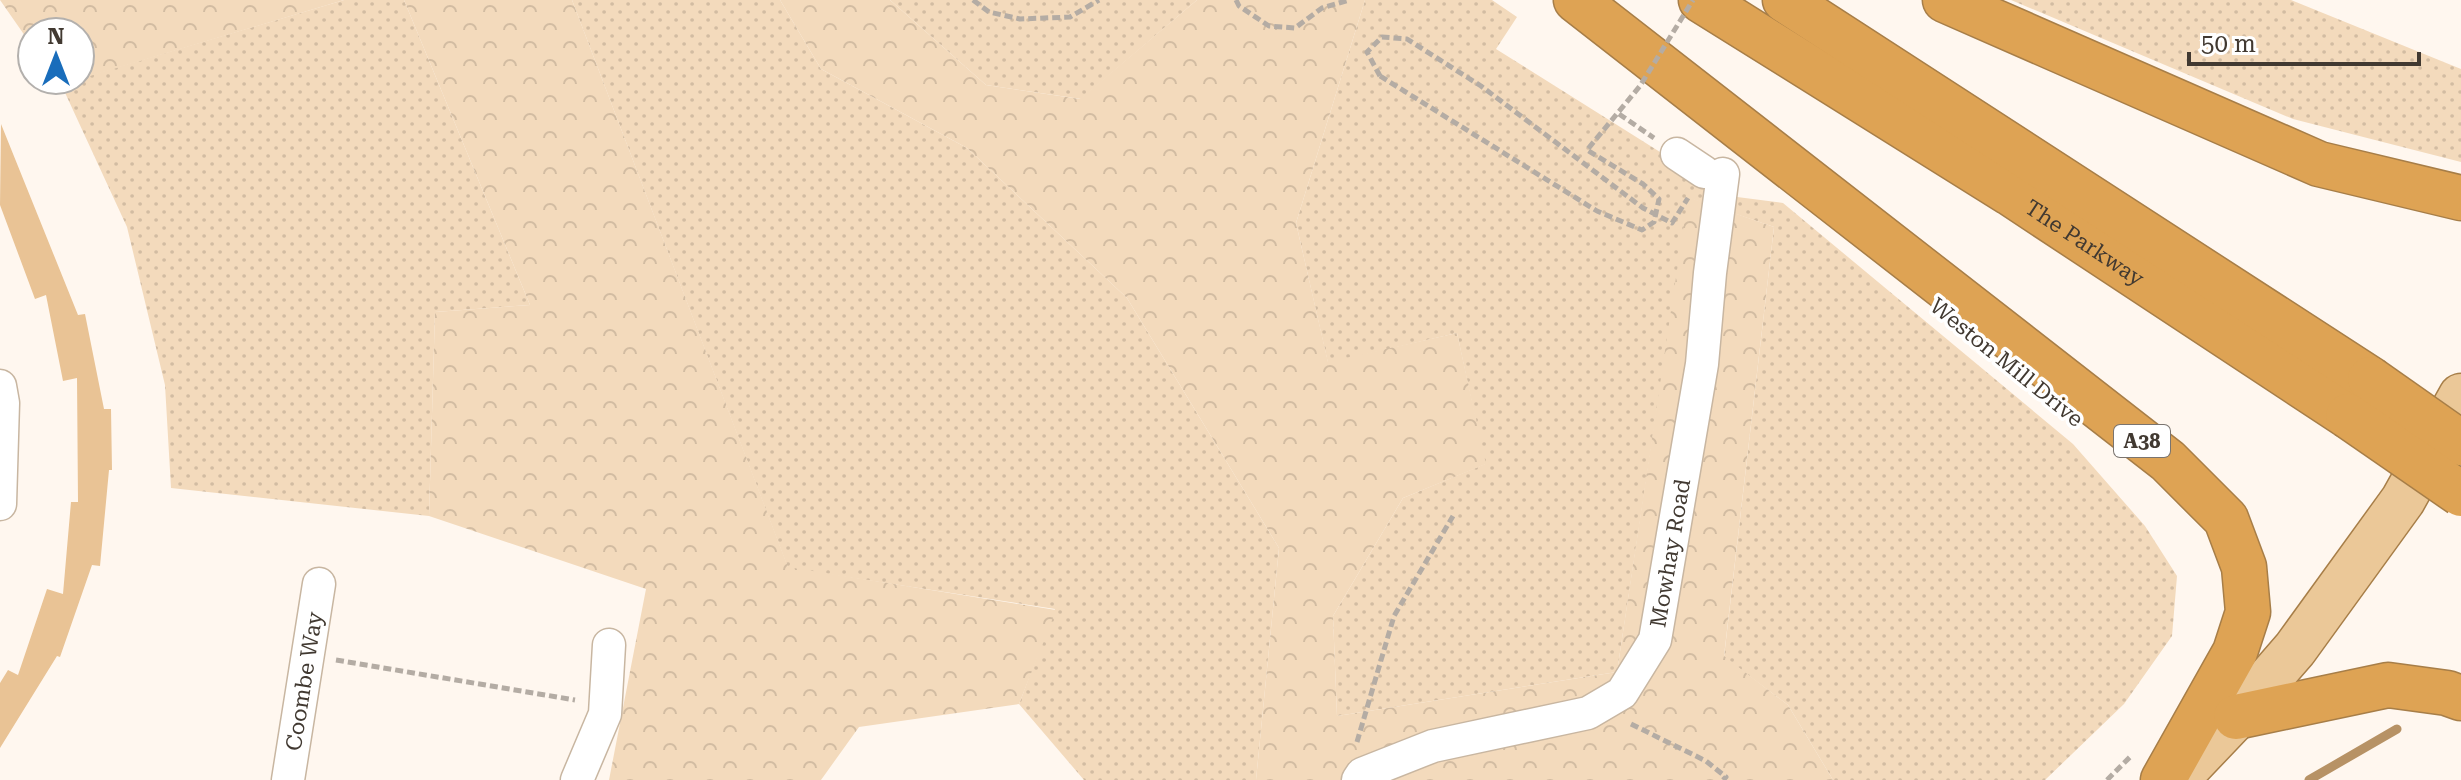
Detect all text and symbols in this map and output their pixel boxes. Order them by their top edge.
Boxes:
north arrow [16,16,96,96]
scale bar [2189,16,2419,66]
text: N [48,24,65,49]
text: 50 m [2201,30,2256,58]
street label: The Parkway [2020,195,2149,291]
street label: Weston Mill Drive [1925,293,2088,432]
road number: A38 [2114,425,2170,457]
street label: Mowhay Road [1645,477,1695,629]
street label: Coombe Way [281,610,327,753]

